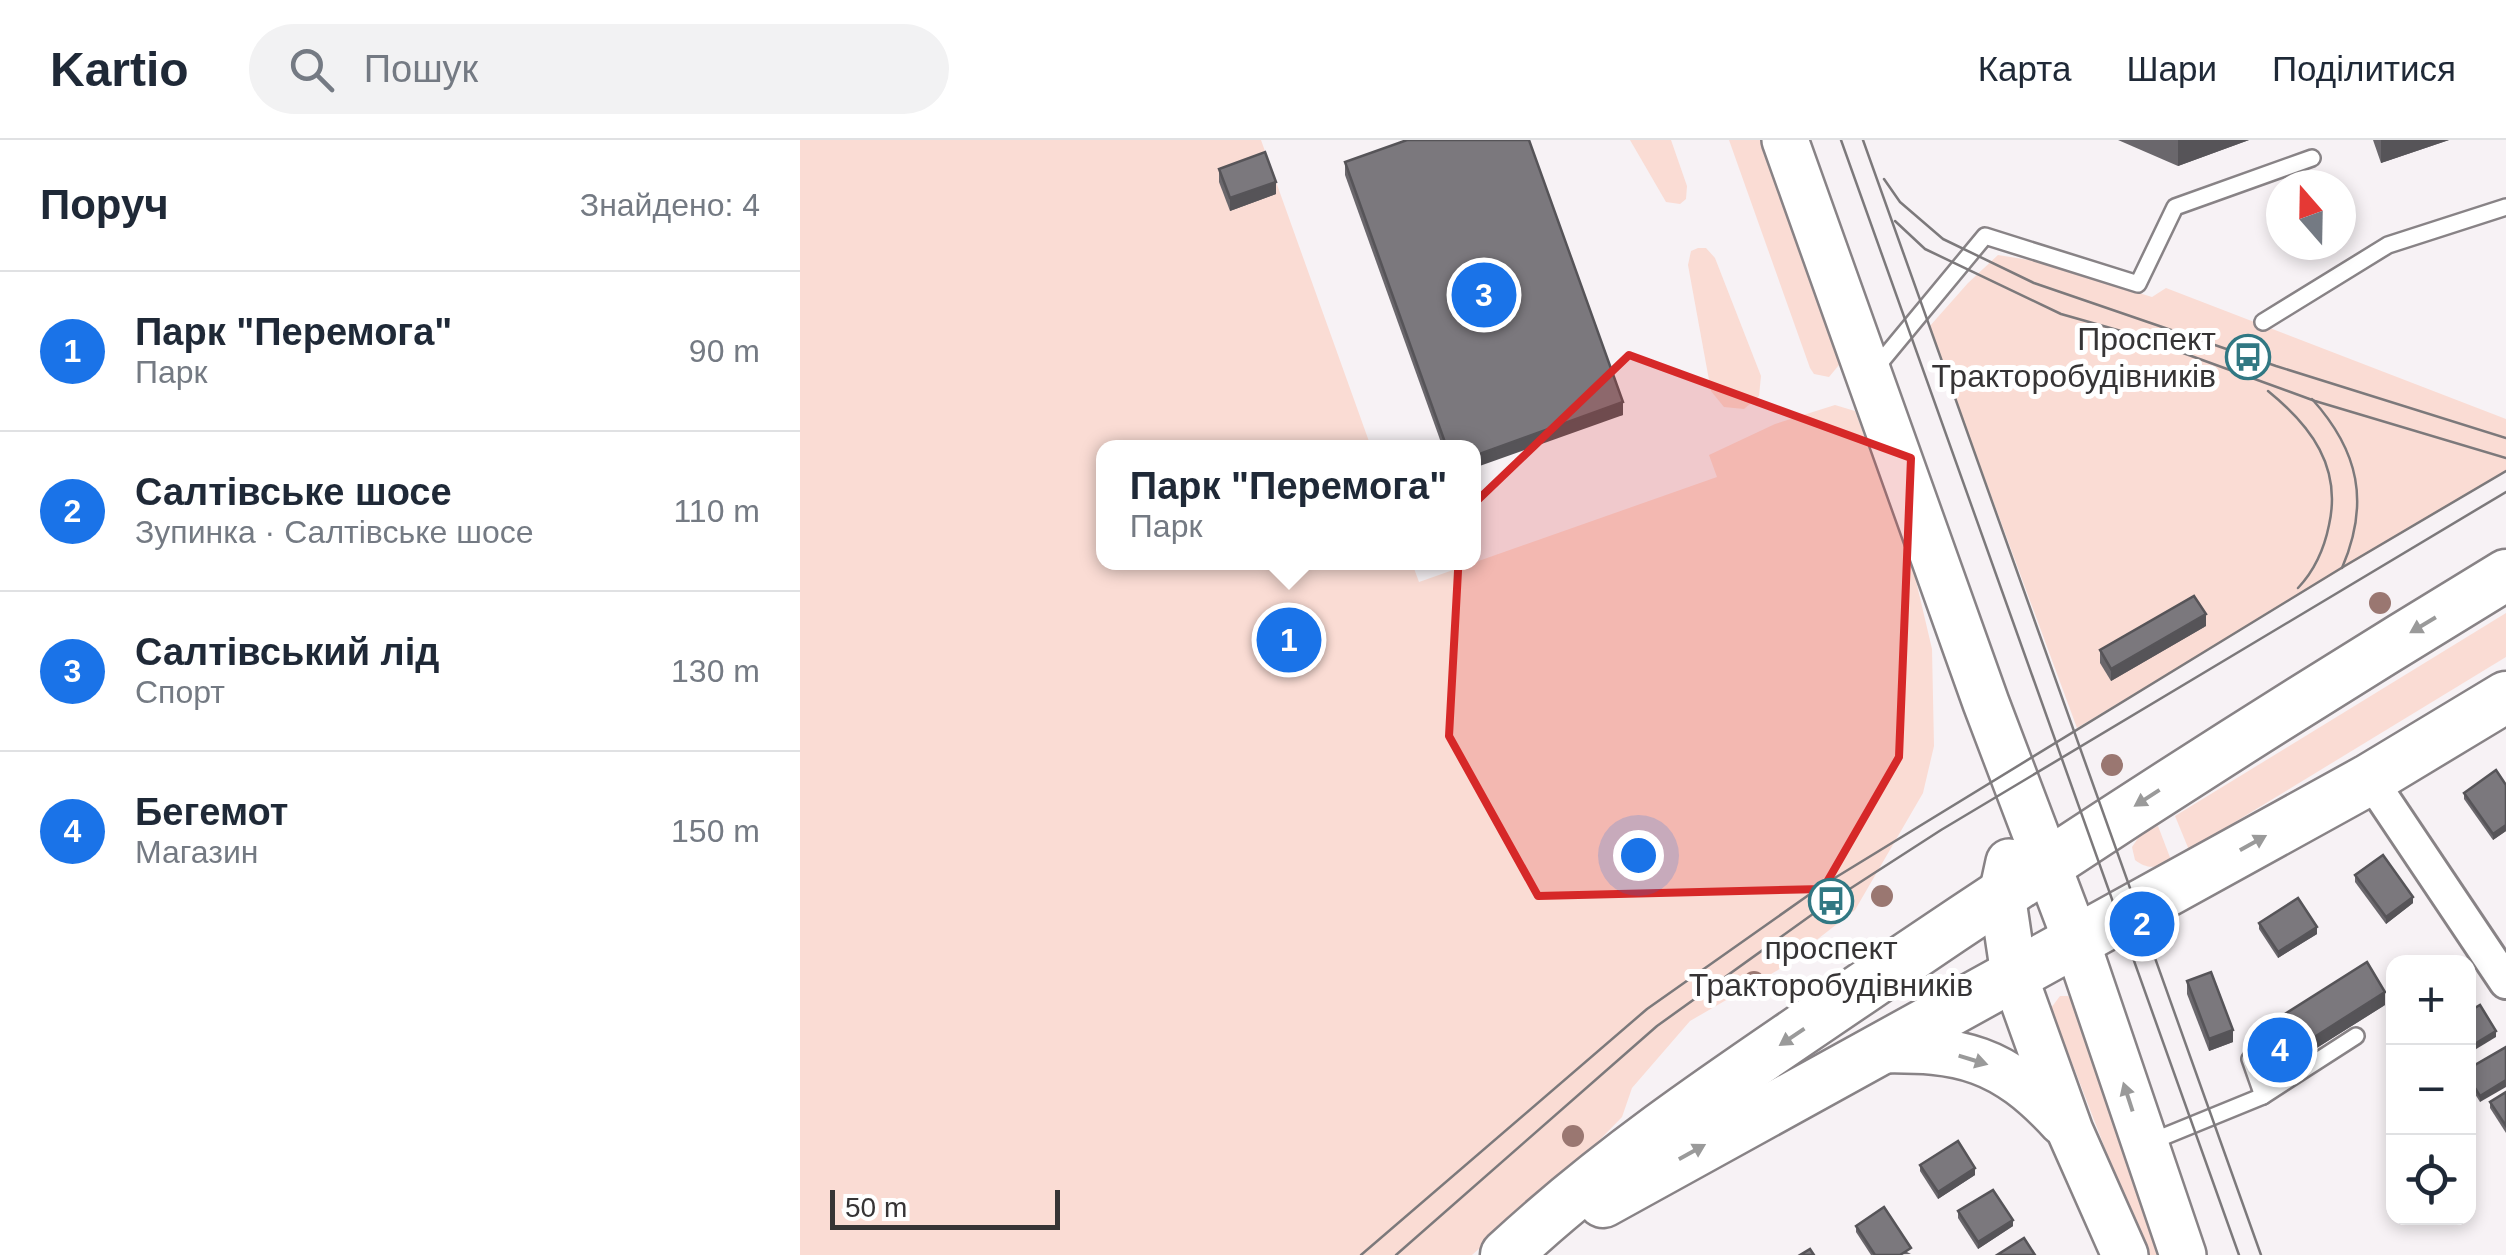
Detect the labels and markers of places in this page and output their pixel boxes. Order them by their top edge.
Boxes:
pin: 3 [1452,258,1516,332]
place label: Проспект Тракторобудівників [1932,321,2216,394]
bus stop icon: Проспект Тракторобудівників [2225,334,2271,380]
pin: 1 [1256,602,1322,678]
bus stop icon: проспект Тракторобудівників [1808,878,1854,924]
pin: 2 [2110,886,2174,962]
place label: проспект Тракторобудівників [1689,930,1973,1003]
pin: 4 [2248,1012,2312,1088]

